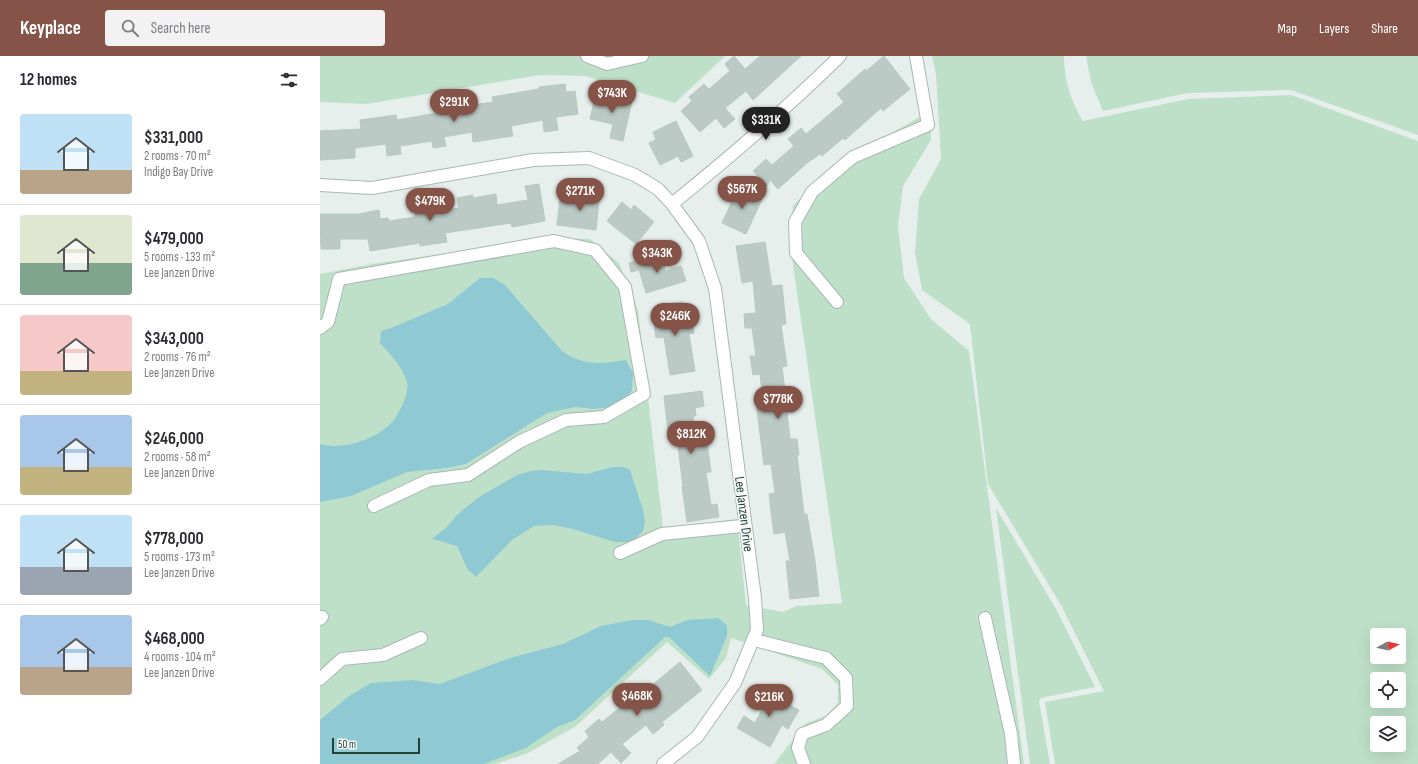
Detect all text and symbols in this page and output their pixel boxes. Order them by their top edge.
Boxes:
search box [105,10,385,46]
text: Keyplace [20,17,81,40]
icon: search [119,17,141,39]
text: Search here [151,19,210,38]
text: Map [1277,20,1297,37]
text: Layers [1319,20,1349,37]
text: Share [1371,20,1398,37]
icon: filters [278,69,300,91]
text: 12 homes [20,70,77,90]
pin: $743K [584,80,640,114]
text: $743K [597,85,627,101]
pin: $291K [426,89,482,123]
text: $291K [439,94,469,110]
pin: $331K [738,107,794,141]
text: $331K [751,112,781,128]
text: $331,000 [144,128,203,148]
icon: home [52,130,100,178]
text: 2 rooms · 70 m² [144,148,211,164]
text: Indigo Bay Drive [144,164,213,180]
pin: $567K [714,176,770,210]
pin: $271K [552,178,608,212]
text: $567K [727,181,757,197]
text: $271K [565,183,595,199]
pin: $479K [402,188,458,222]
text: $479K [415,193,445,209]
text: $479,000 [144,229,204,249]
icon: home [52,231,100,279]
pin: $343K [629,240,685,274]
text: $343K [642,245,672,261]
text: 5 rooms · 133 m² [144,249,215,265]
text: Lee Janzen Drive [144,265,214,281]
pin: $246K [647,303,703,337]
text: $246K [660,308,690,324]
text: $343,000 [144,329,204,349]
icon: home [52,331,100,379]
text: 2 rooms · 76 m² [144,349,211,365]
text: Lee Janzen Drive [144,365,214,381]
pin: $778K [750,386,806,420]
text: $778K [763,391,793,407]
pin: $812K [663,421,719,455]
text: $812K [676,426,706,442]
text: $246,000 [144,429,204,449]
icon: home [52,431,100,479]
text: 2 rooms · 58 m² [144,449,211,465]
text: Lee Janzen Drive [144,465,214,481]
street label: Lee Janzen Drive [731,475,757,553]
text: $778,000 [144,529,204,549]
icon: home [52,531,100,579]
text: 5 rooms · 173 m² [144,549,215,565]
text: Lee Janzen Drive [144,565,214,581]
north arrow [1370,628,1406,664]
map controls [1370,628,1406,752]
text: $468,000 [144,629,205,649]
icon: home [52,631,100,679]
text: 4 rooms · 104 m² [144,649,216,665]
text: Lee Janzen Drive [144,665,214,681]
button: locate [1370,672,1406,708]
pin: $468K [609,683,665,717]
pin: $216K [741,684,797,718]
text: $468K [621,688,653,704]
text: $216K [754,689,784,705]
button: layers [1370,716,1406,752]
scale bar [332,736,420,755]
text: 50 m [338,738,356,751]

